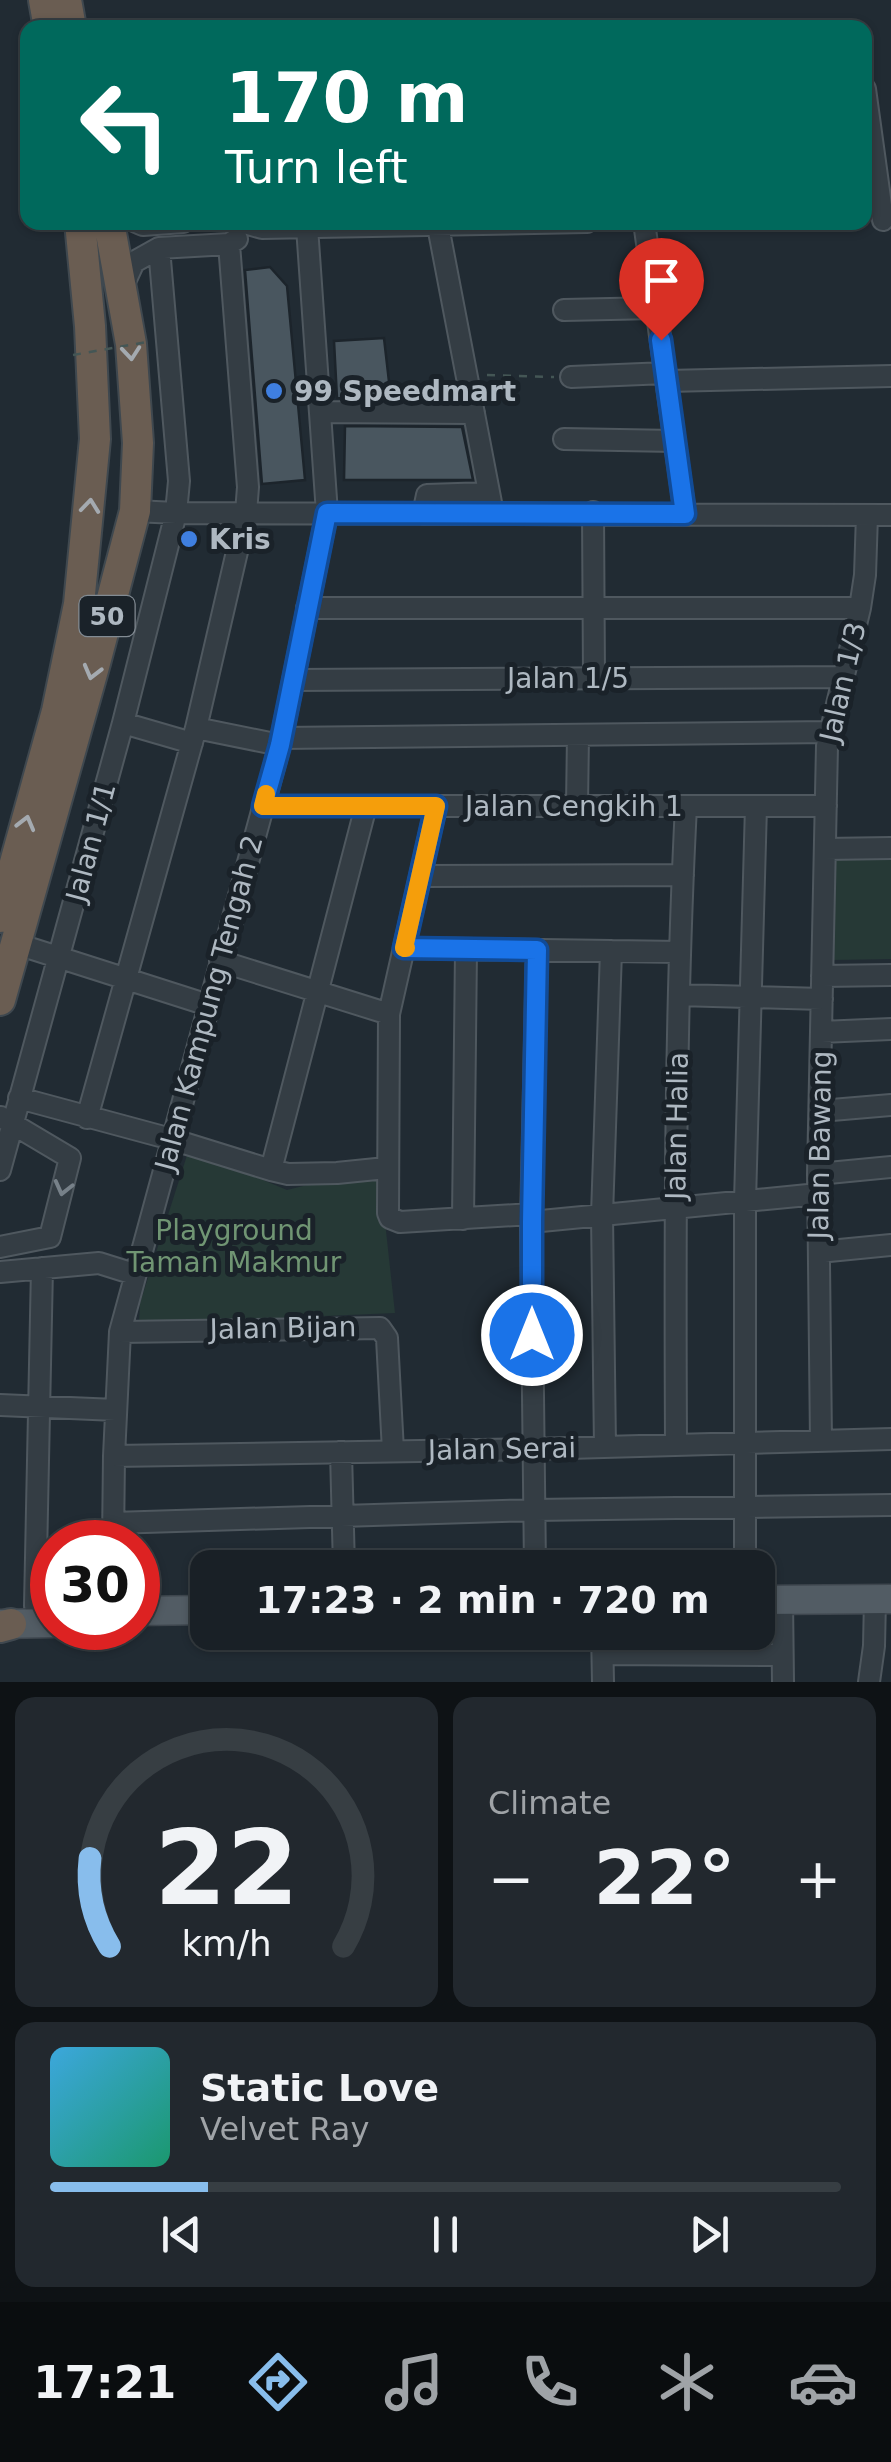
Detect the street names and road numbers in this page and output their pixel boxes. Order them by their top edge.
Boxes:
road number: 50 [80,596,134,636]
street label: Jalan 1/3 [813,619,873,747]
street label: Jalan 1/5 [505,662,629,695]
street label: Jalan 1/1 [59,779,123,907]
street label: Jalan Cengkih 1 [463,790,683,823]
street label: Jalan Kampung Tengah 2 [148,832,270,1176]
street label: Jalan Bawang [802,1050,838,1242]
street label: Jalan Halia [659,1052,695,1202]
street label: Jalan Bijan [207,1310,357,1346]
street label: Jalan Serai [425,1431,577,1467]

